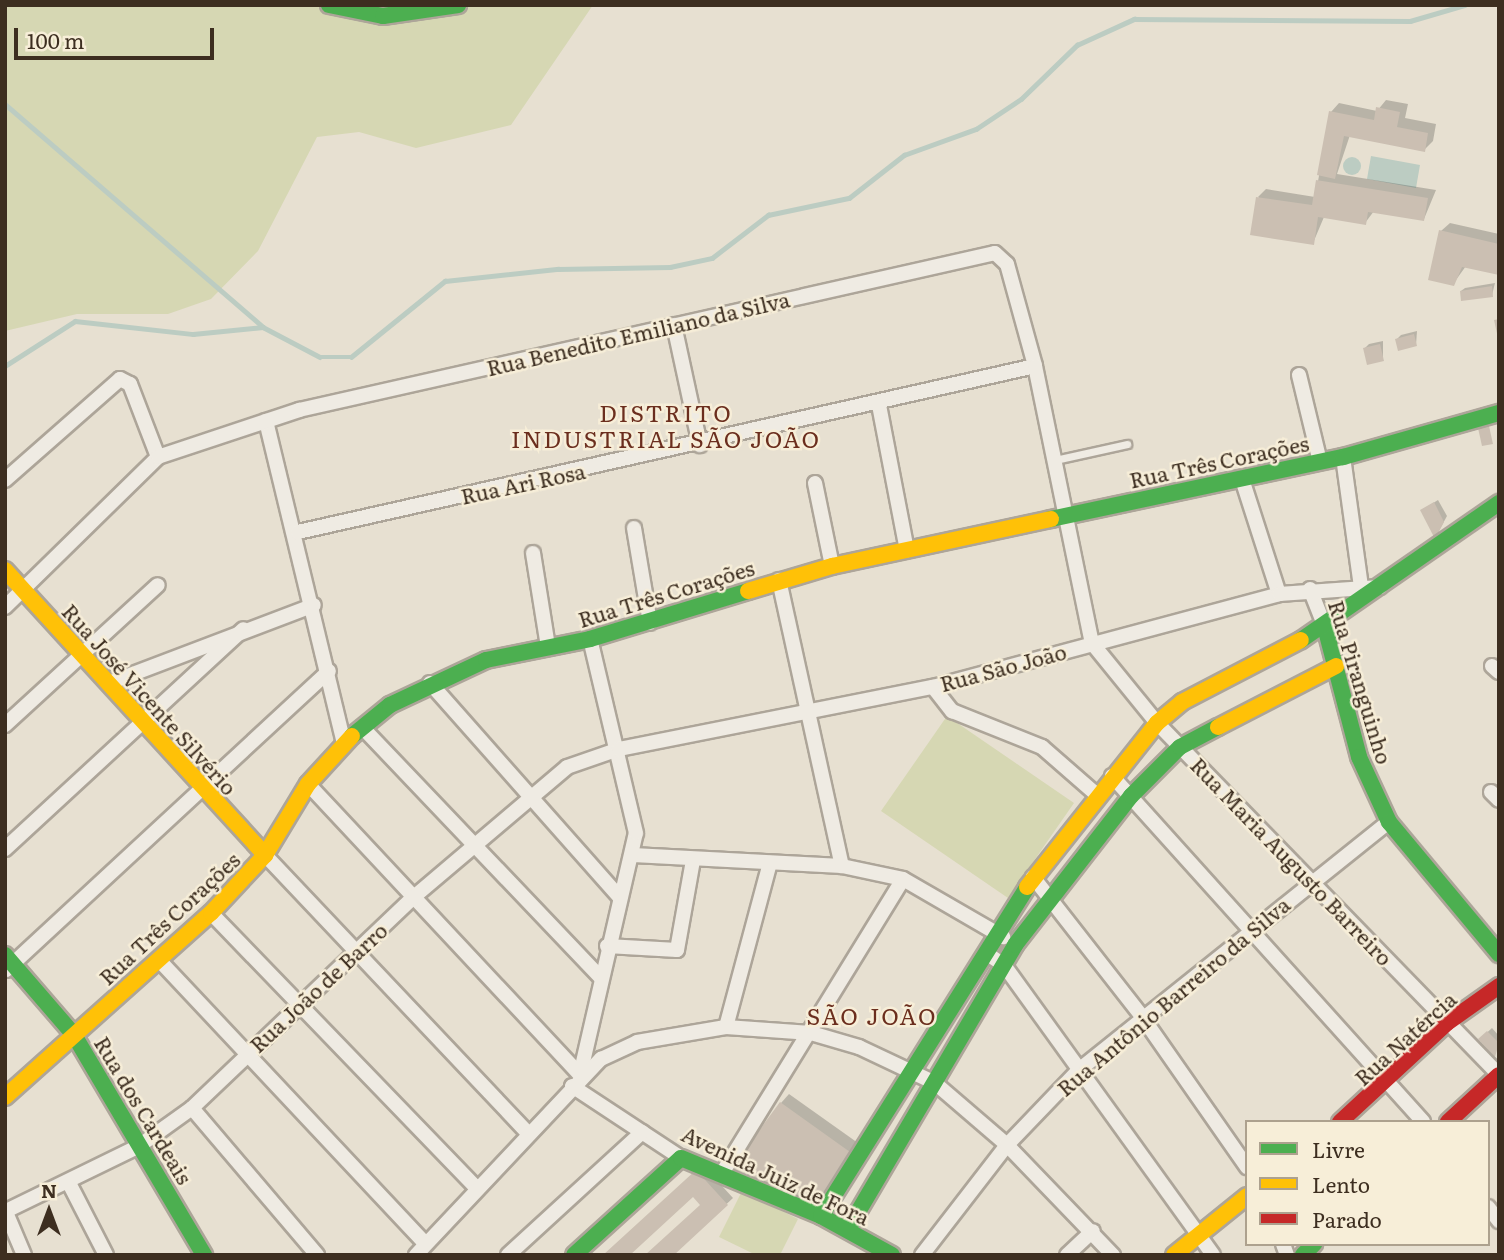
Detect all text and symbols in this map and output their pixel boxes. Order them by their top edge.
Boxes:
scale bar [18,14,217,58]
text: 100 m [27,24,84,55]
street label: Rua Benedito Emiliano da Silva [484,286,792,380]
district label: DISTRITO INDUSTRIAL SÃO JOÃO [513,398,819,452]
street label: Rua Três Corações [1127,430,1311,492]
street label: Rua Ari Rosa [458,458,588,508]
street label: Rua Três Corações [575,554,757,632]
street label: Rua Piranguinho [1324,597,1398,767]
street label: Rua José Vicente Silvério [58,598,242,800]
street label: Rua São João [937,638,1069,696]
street label: Rua Maria Augusto Barreiro [1186,752,1398,970]
street label: Rua Três Corações [94,846,244,990]
street label: Rua Antônio Barreiro da Silva [1052,891,1294,1101]
street label: Rua João de Barro [244,917,392,1057]
street label: Rua Natércia [1349,986,1461,1090]
district label: SÃO JOÃO [808,1001,936,1029]
street label: Rua dos Cardeais [90,1031,198,1189]
street label: Avenida Juiz de Fora [678,1120,874,1230]
legend [1245,1120,1490,1246]
text: Livre [1312,1133,1365,1164]
text: Lento [1312,1168,1370,1199]
north arrow [14,1176,84,1246]
text: N [41,1176,57,1204]
text: Parado [1312,1203,1382,1234]

